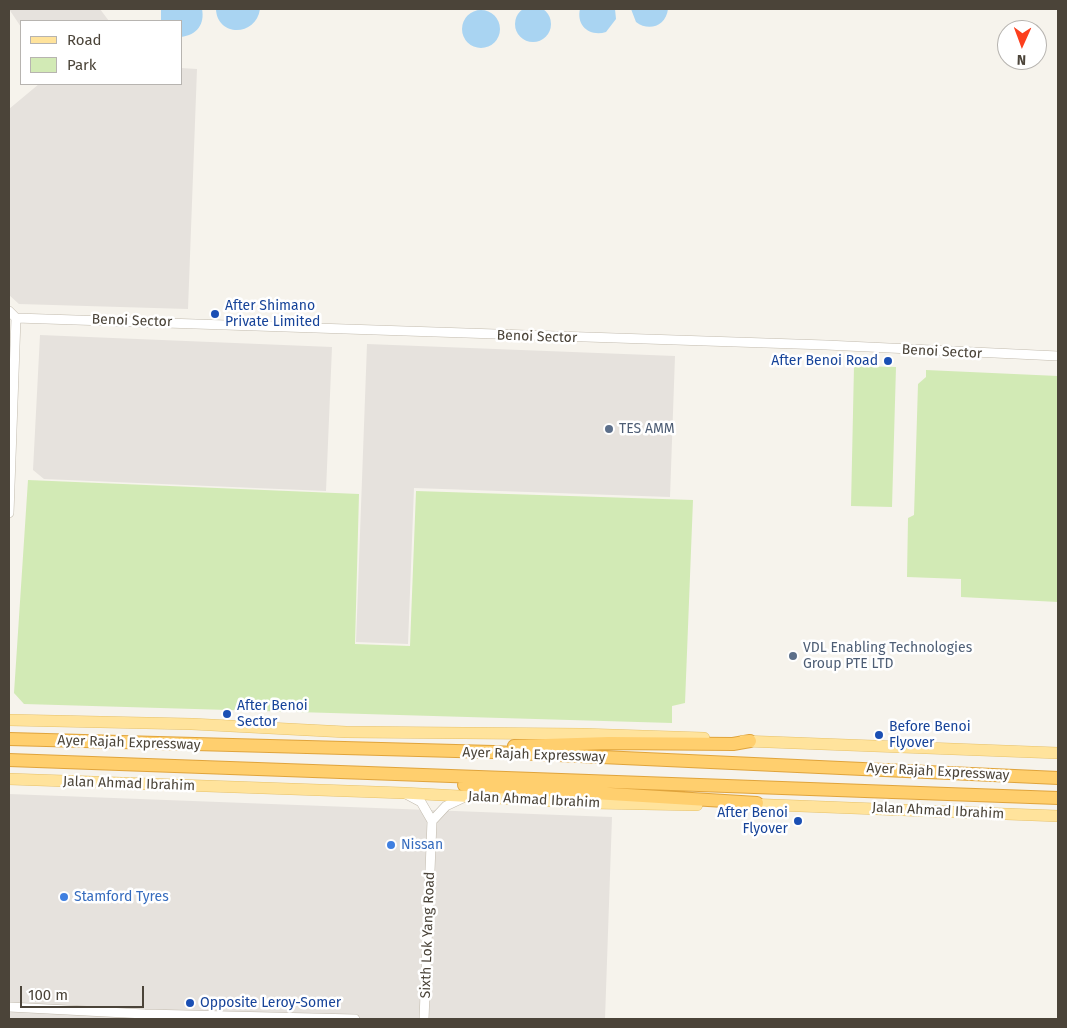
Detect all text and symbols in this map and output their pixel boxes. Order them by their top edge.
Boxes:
legend [20,20,182,85]
north arrow [997,20,1047,70]
text: Road [67,31,102,49]
text: N [1017,51,1026,68]
text: Park [67,56,97,74]
place label: After Shimano Private Limited [225,298,320,331]
marker: After Shimano Private Limited [209,308,221,320]
street label: Benoi Sector [91,311,173,331]
street label: Benoi Sector [496,327,578,347]
street label: Benoi Sector [901,342,983,362]
place label: After Benoi Road [771,353,878,369]
marker: After Benoi Road [882,355,894,367]
place label: TES AMM [619,421,675,437]
marker: TES AMM [603,423,615,435]
place label: VDL Enabling Technologies Group PTE LTD [803,640,972,672]
marker: VDL Enabling Technologies Group PTE LTD [787,650,799,662]
place label: After Benoi Sector [237,698,308,730]
marker: After Benoi Sector [221,708,233,720]
place label: Before Benoi Flyover [889,719,971,752]
marker: Before Benoi Flyover [873,729,885,741]
street label: Ayer Rajah Expressway [57,732,201,754]
street label: Ayer Rajah Expressway [462,744,606,766]
street label: Ayer Rajah Expressway [866,760,1010,784]
street label: Jalan Ahmad Ibrahim [63,773,195,795]
street label: Jalan Ahmad Ibrahim [467,788,601,812]
street label: Jalan Ahmad Ibrahim [871,799,1005,823]
place label: After Benoi Flyover [717,805,788,838]
marker: After Benoi Flyover [792,815,804,827]
place label: Nissan [401,837,443,853]
marker: Nissan [385,839,397,851]
street label: Sixth Lok Yang Road [417,871,439,999]
place label: Stamford Tyres [74,889,169,905]
marker: Stamford Tyres [58,891,70,903]
scale bar [22,976,146,1008]
text: 100 m [28,986,68,1004]
place label: Opposite Leroy-Somer [200,995,341,1011]
marker: Opposite Leroy-Somer [184,997,196,1009]

